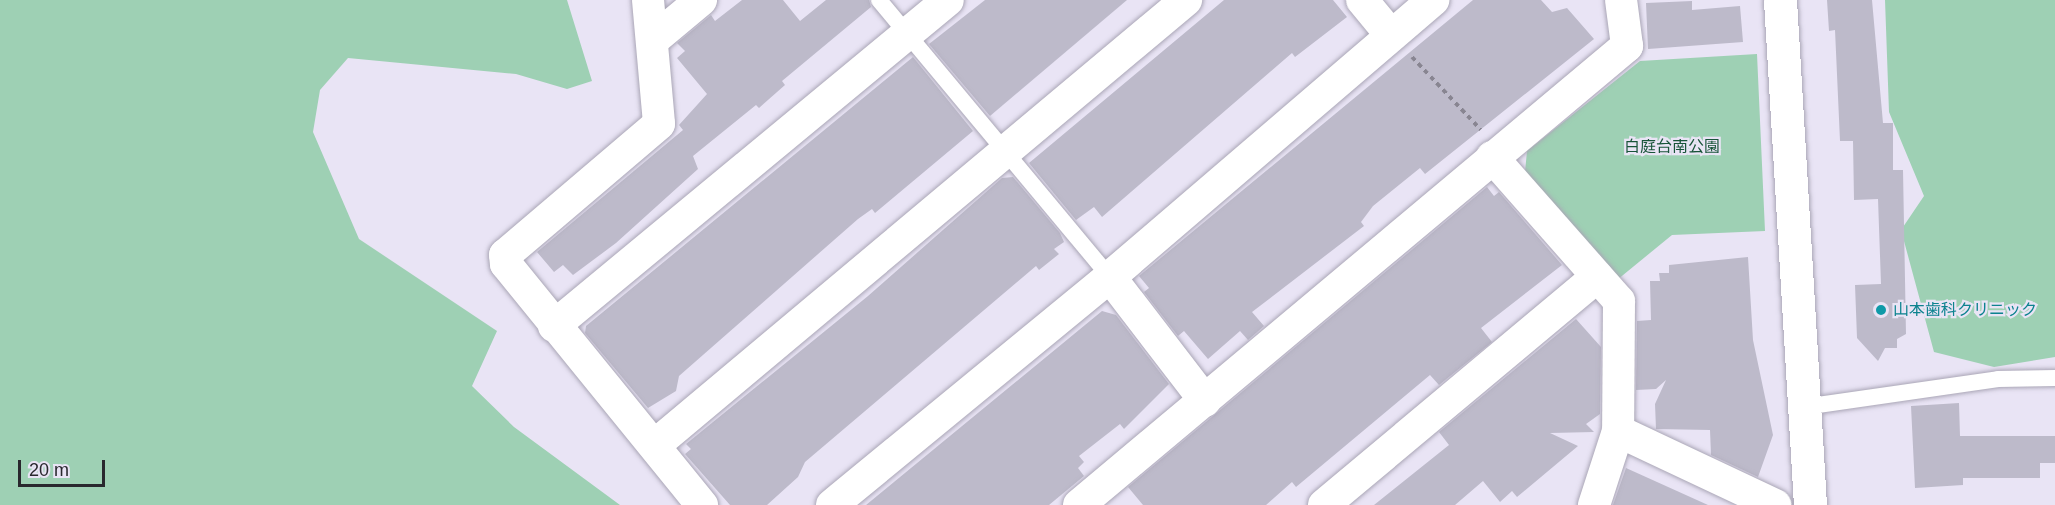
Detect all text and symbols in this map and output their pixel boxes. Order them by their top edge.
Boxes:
park label: 白庭台南公園 [1624,137,1720,157]
place label: 山本歯科クリニック [1893,300,2037,320]
marker: 山本歯科クリニック [1874,303,1888,317]
scale bar [21,448,108,486]
text: 20 m [29,460,69,480]

